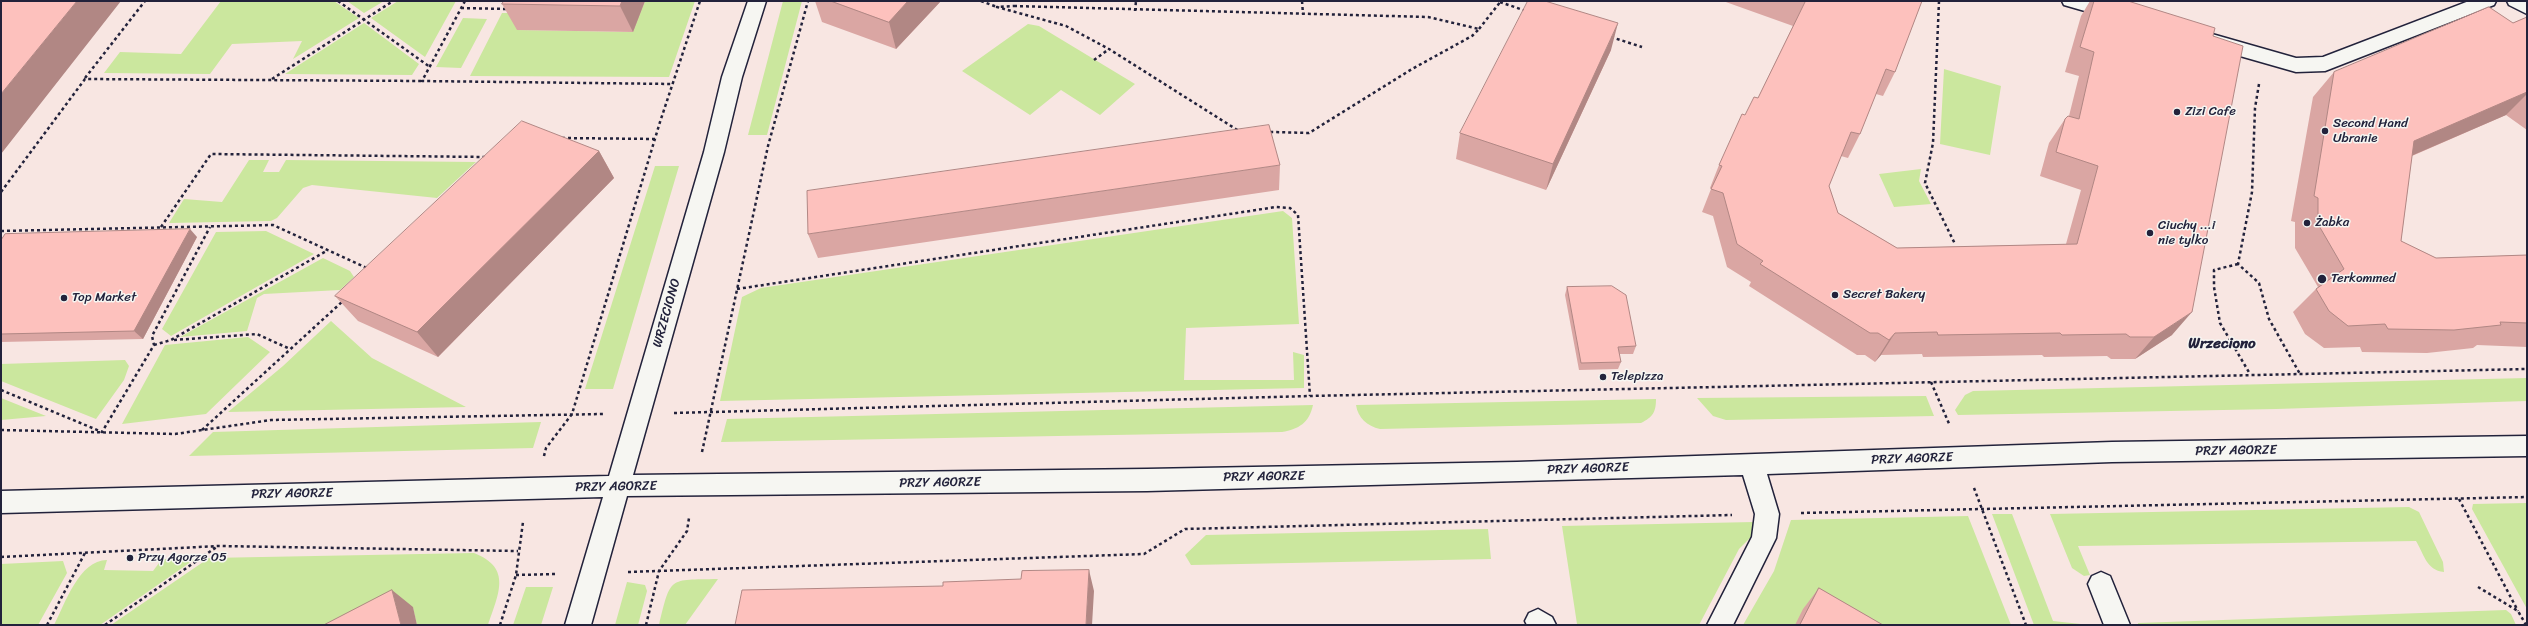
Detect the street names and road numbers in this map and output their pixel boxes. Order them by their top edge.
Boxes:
street label: WRZECIONO [650,277,684,349]
street label: PRZY AGORZE [2195,442,2277,460]
street label: PRZY AGORZE [1871,450,1953,468]
street label: PRZY AGORZE [1547,460,1629,478]
street label: PRZY AGORZE [1223,468,1305,486]
street label: PRZY AGORZE [899,474,981,492]
street label: PRZY AGORZE [575,478,657,496]
street label: PRZY AGORZE [251,485,333,503]

